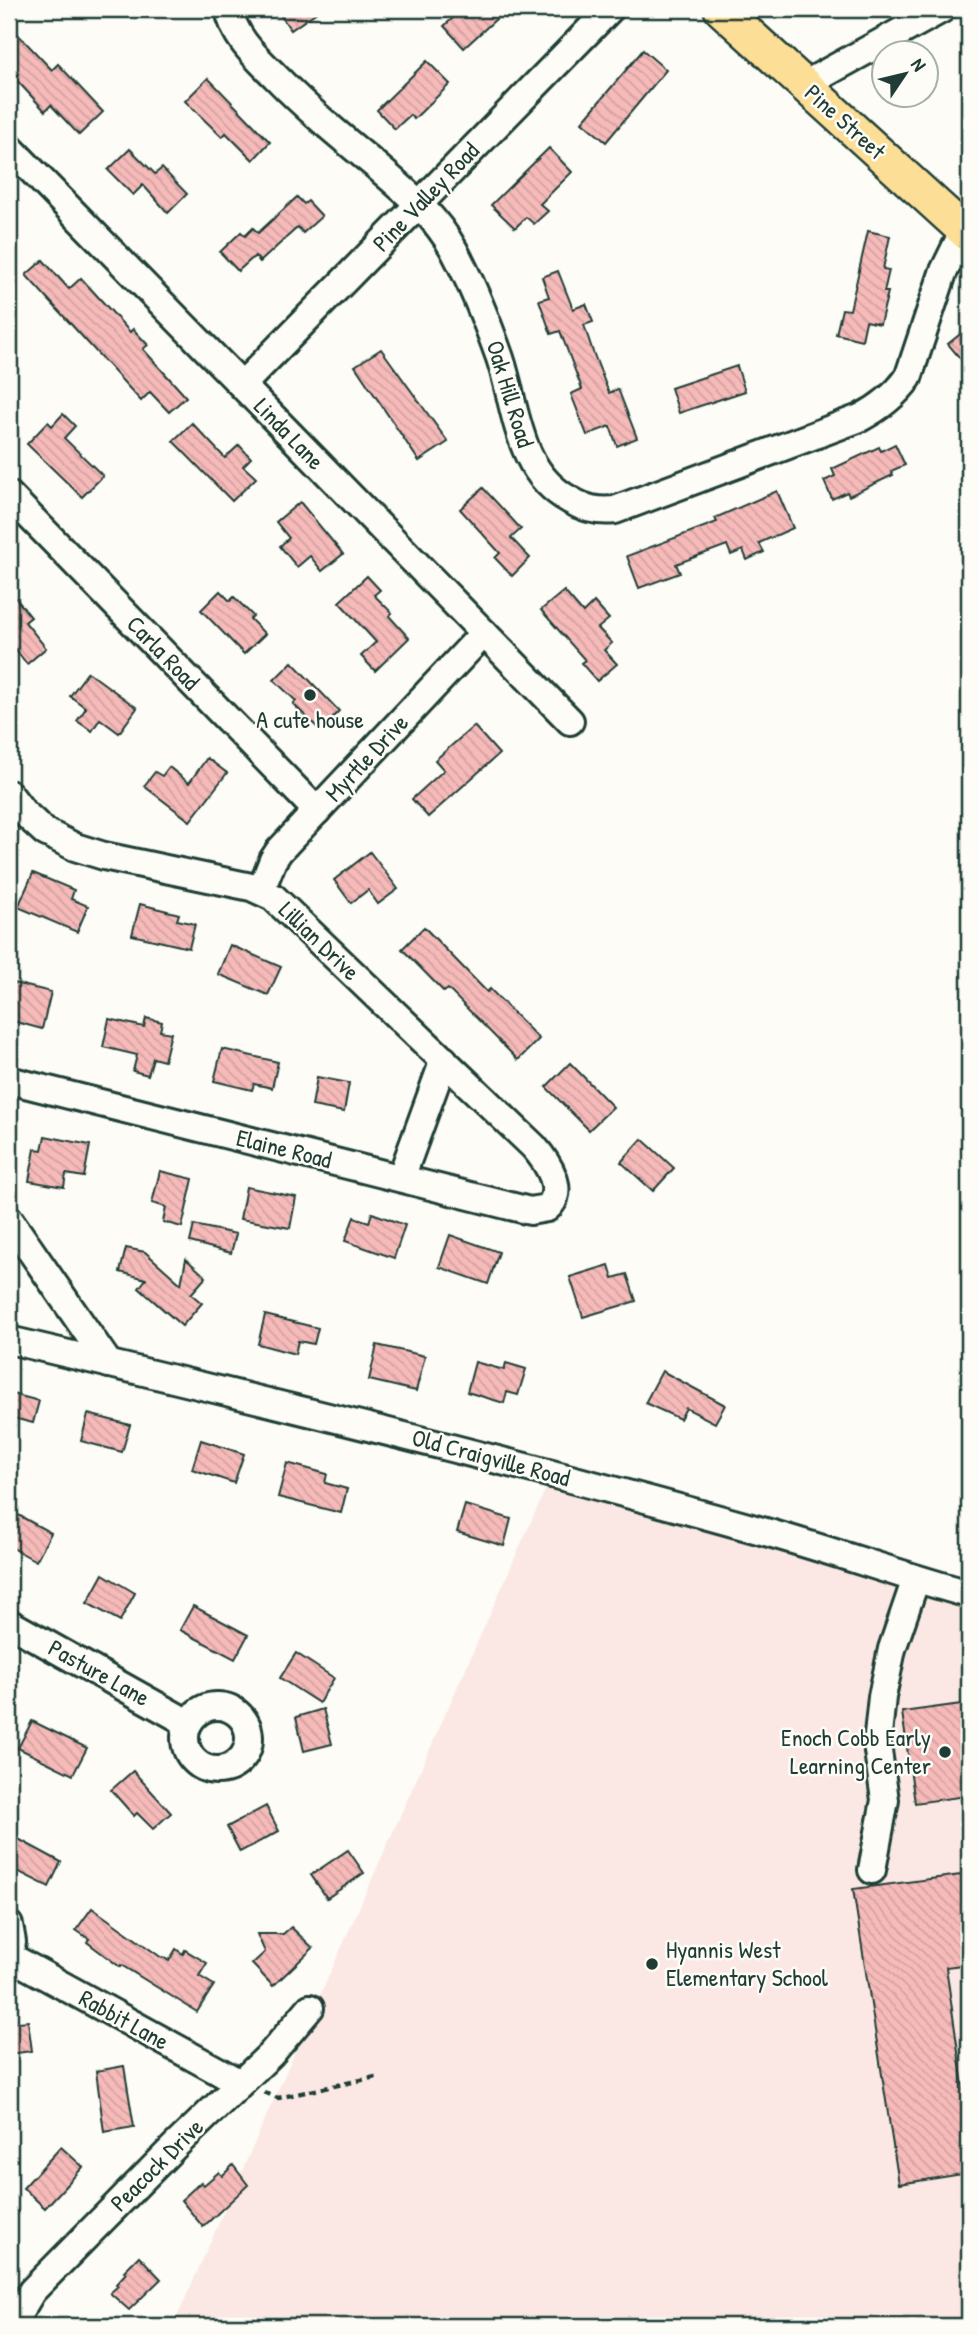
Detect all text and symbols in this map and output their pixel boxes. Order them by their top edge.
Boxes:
north arrow [870,38,940,108]
text: N [905,53,932,76]
street label: Pine Street [798,76,894,167]
street label: Pine Valley Road [365,135,486,258]
street label: Oak Hill Road [480,336,542,451]
street label: Linda Lane [248,390,332,476]
street label: Carla Road [120,608,207,697]
marker: A cute house [302,687,318,703]
place label: A cute house [256,703,364,735]
street label: Myrtle Drive [318,706,415,808]
street label: Lillian Drive [272,894,367,987]
street label: Elaine Road [233,1121,335,1175]
street label: Old Craigville Road [409,1421,574,1493]
street label: Pasture Lane [43,1631,156,1713]
place label: Enoch Cobb Early Learning Center [781,1721,931,1781]
marker: Enoch Cobb Early Learning Center [937,1744,953,1760]
place label: Hyannis West Elementary School [666,1933,829,1993]
marker: Hyannis West Elementary School [644,1956,660,1972]
street label: Rabbit Lane [74,1981,175,2057]
street label: Peacock Drive [103,2110,210,2218]

